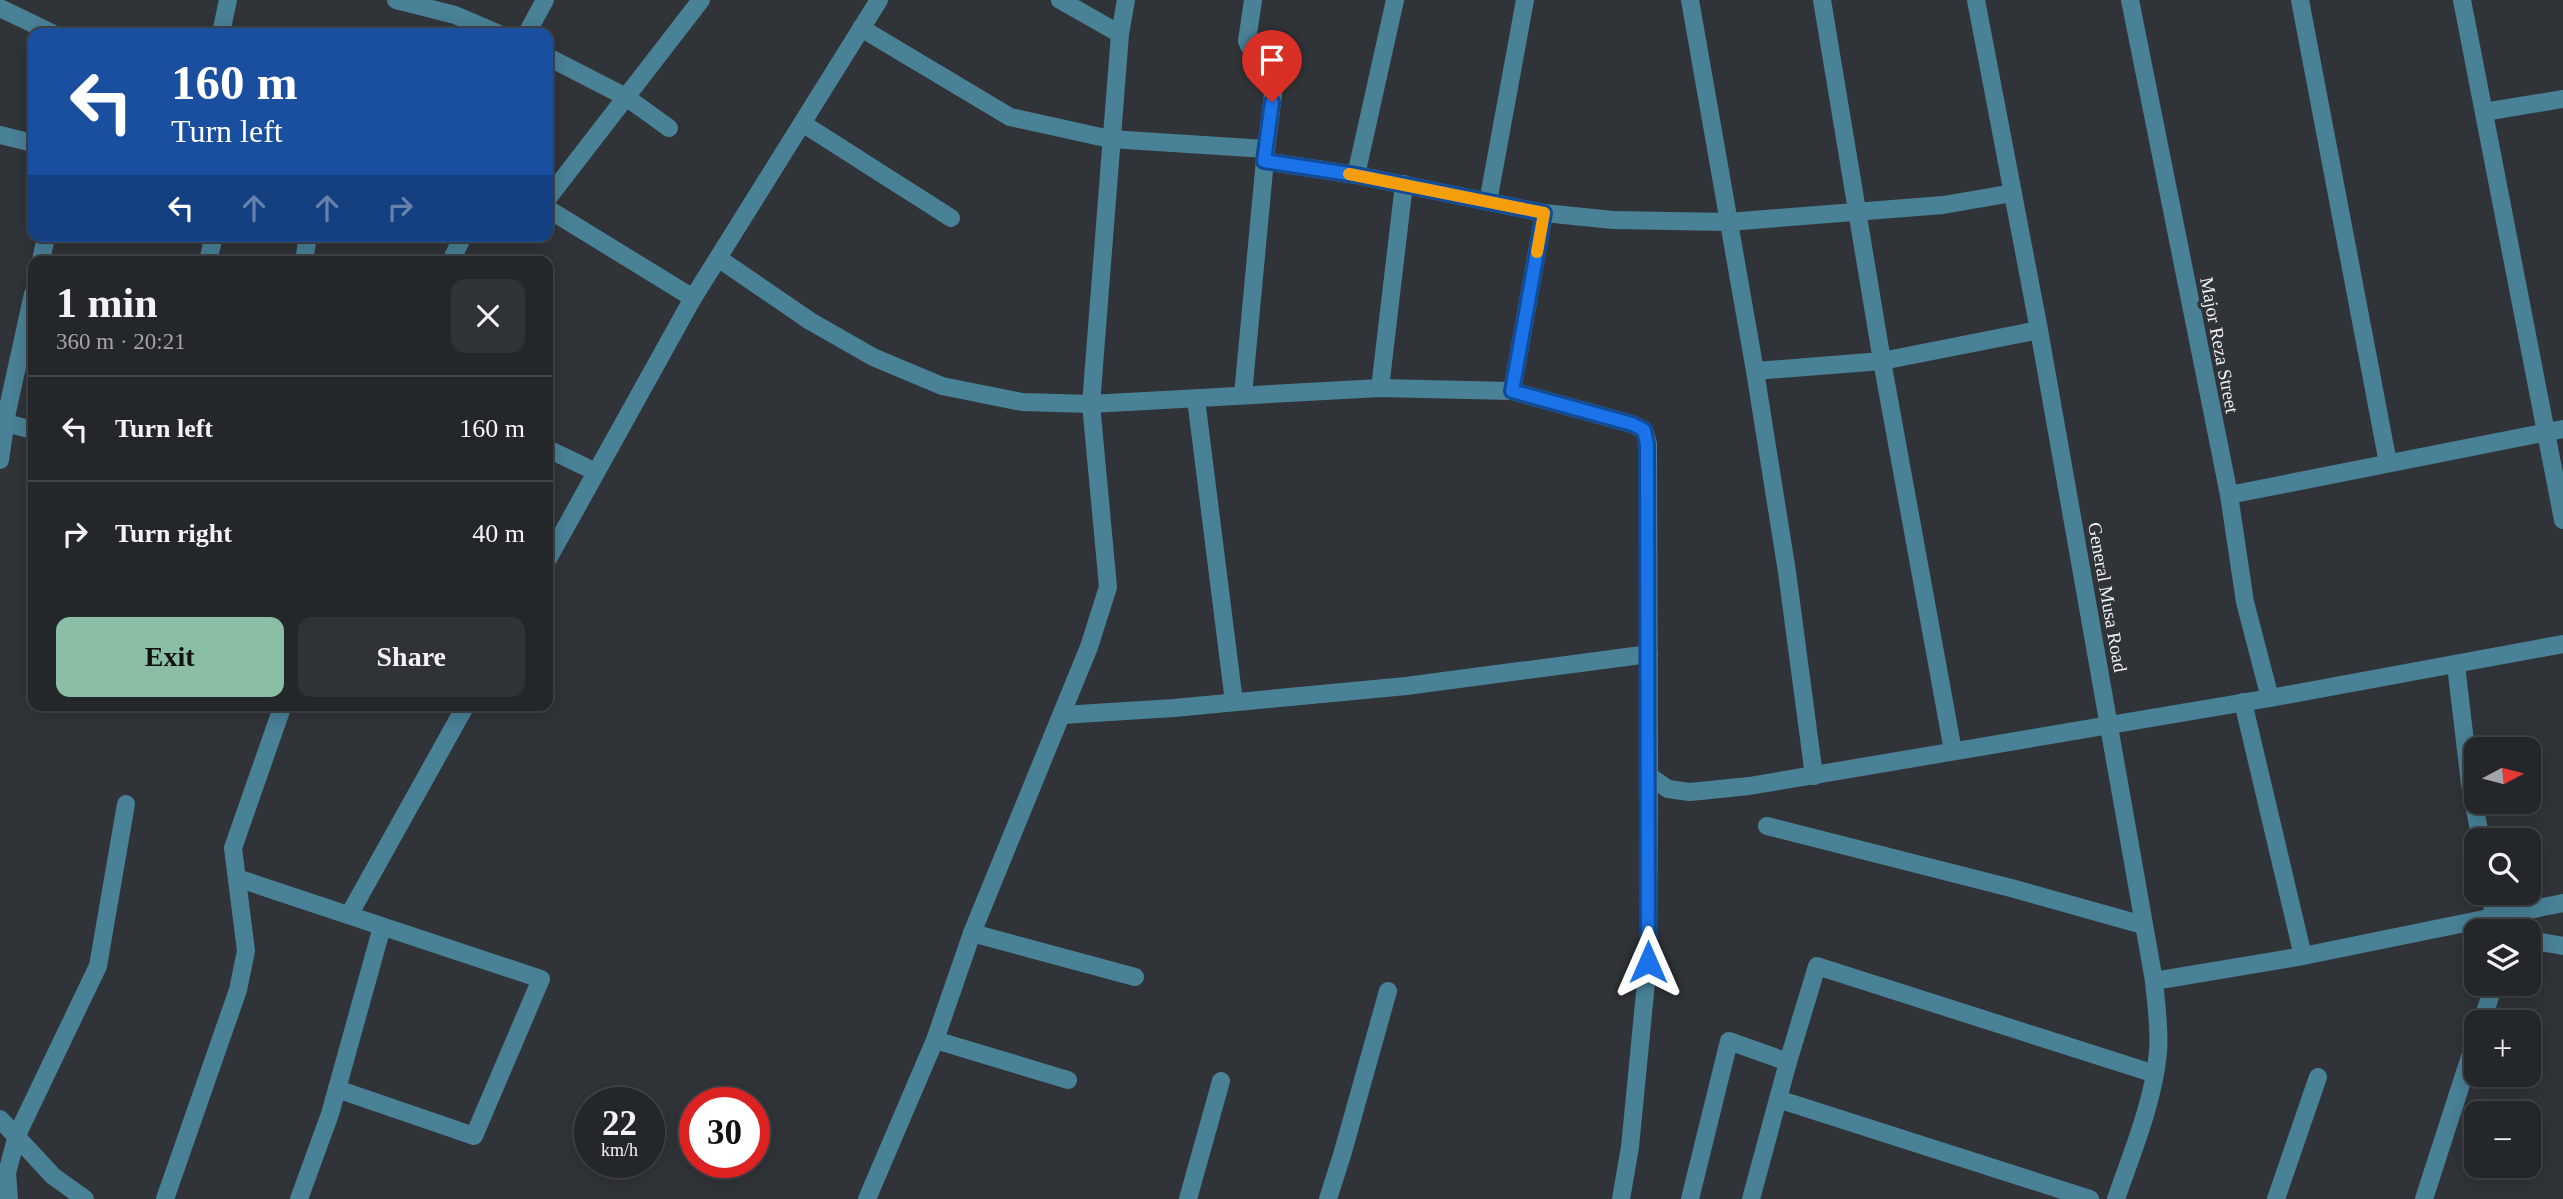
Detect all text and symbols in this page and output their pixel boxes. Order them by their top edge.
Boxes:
pin [1242,30,1302,102]
icon: arrive [1253,41,1291,79]
text: 160 m [171,55,298,110]
icon: left [56,56,147,147]
text: Turn left [171,113,283,149]
icon: left [162,189,200,227]
icon: ahead [235,189,273,227]
icon: ahead [308,189,346,227]
icon: right [381,189,419,227]
street label: Major Reza Street [2196,275,2243,416]
button: close [451,279,525,353]
text: 1 min [56,280,158,326]
text: 360 m · 20:21 [56,329,186,354]
icon: left [56,410,94,448]
text: Turn left [115,414,213,443]
text: 160 m [459,414,525,443]
icon: right [56,515,94,553]
text: Turn right [115,519,232,548]
text: 40 m [472,519,525,548]
street label: General Musa Road [2084,520,2131,674]
button: Exit [56,617,284,697]
button: Share [298,617,525,697]
north arrow [2464,737,2541,814]
map controls [2464,737,2541,1178]
button: search [2464,828,2541,905]
button: layers [2464,919,2541,996]
position arrow [1611,925,1685,999]
button: + [2464,1010,2541,1087]
speed limit sign: 30 [679,1087,770,1178]
button: − [2464,1101,2541,1178]
text: 22 [602,1104,637,1143]
text: km/h [601,1140,638,1160]

